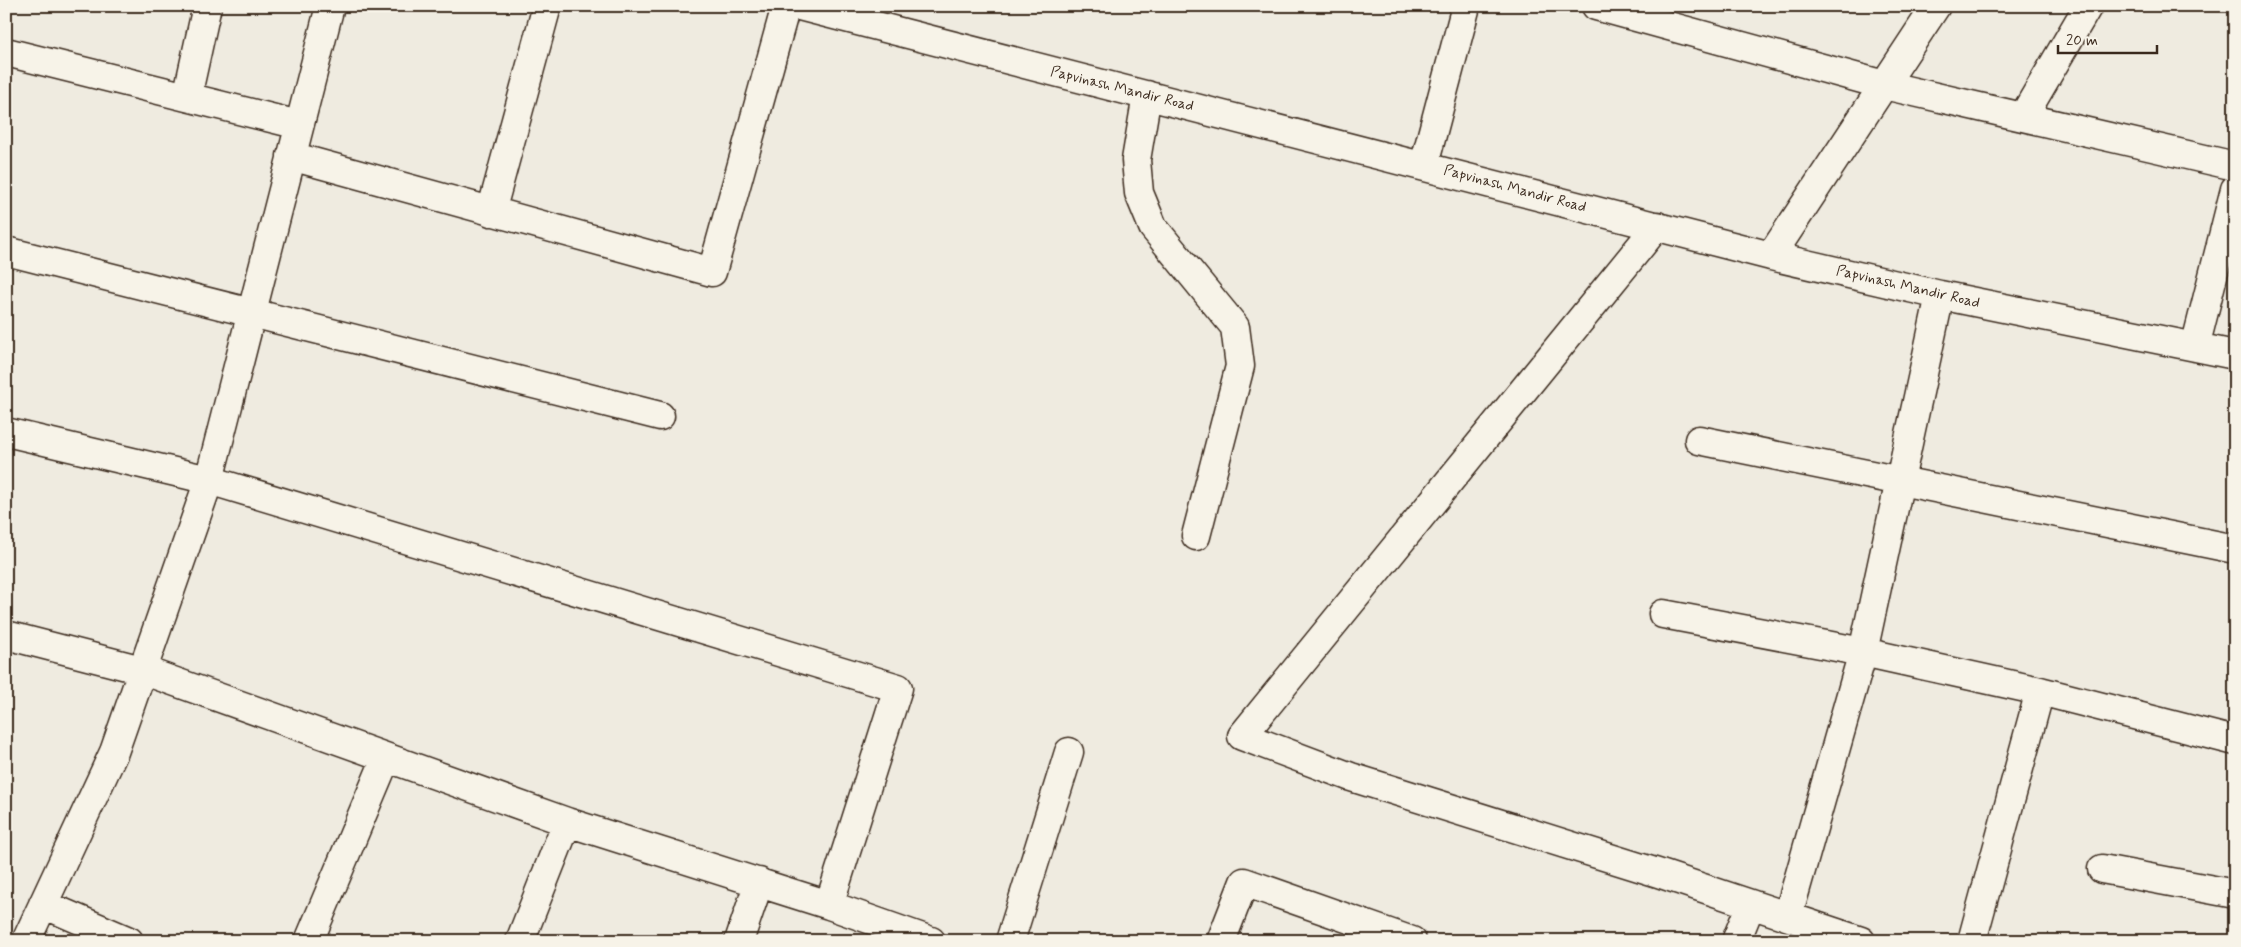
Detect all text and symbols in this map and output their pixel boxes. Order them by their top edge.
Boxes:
scale bar [2058,22,2157,54]
text: 20 m [2066,31,2098,51]
street label: Papvinash Mandir Road [1048,62,1196,116]
street label: Papvinash Mandir Road [1442,160,1588,218]
street label: Papvinash Mandir Road [1834,261,1982,313]

